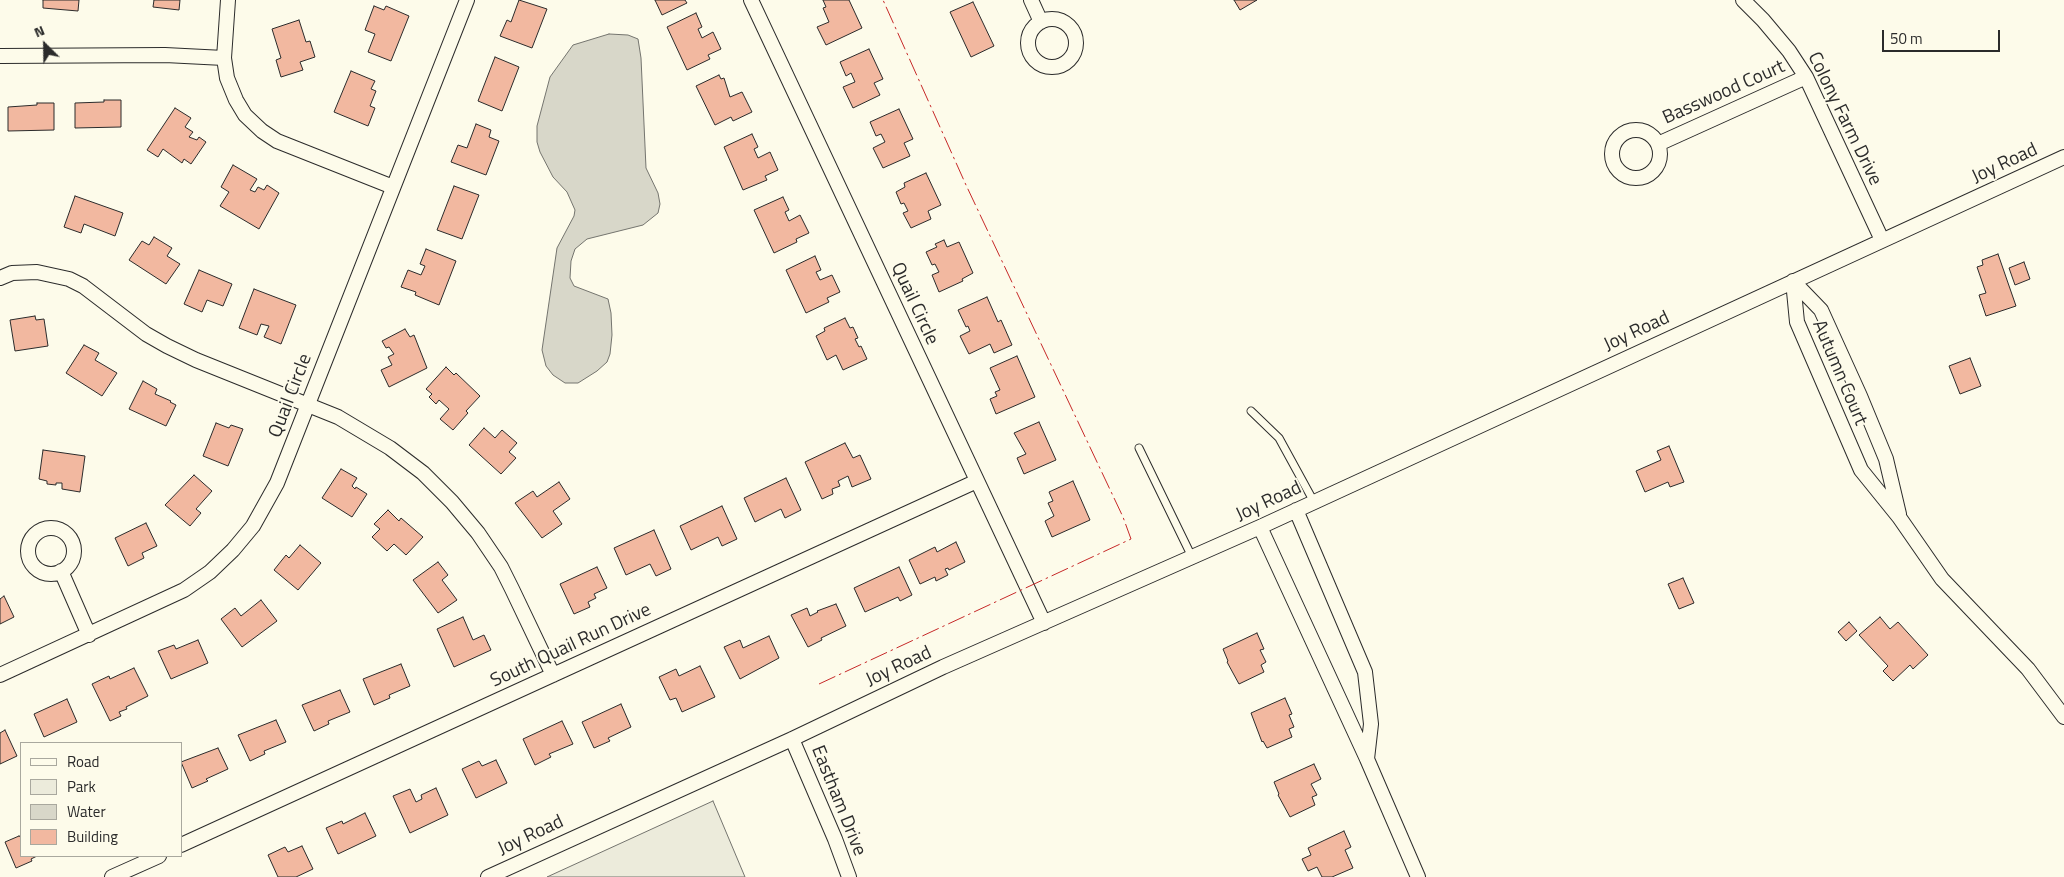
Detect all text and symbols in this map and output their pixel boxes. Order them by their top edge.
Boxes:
text: N [30,19,48,42]
north arrow [20,20,70,70]
scale bar [1884,20,2002,52]
text: 50 m [1890,27,1923,50]
street label: Colony Farm Drive [1802,49,1886,189]
street label: Basswood Court [1660,56,1788,130]
street label: Joy Road [1969,139,2041,189]
street label: Quail Circle [885,259,943,349]
street label: Joy Road [1601,307,1673,357]
street label: Autumn Court [1807,317,1871,429]
street label: Quail Circle [265,351,317,441]
street label: Joy Road [1233,477,1305,527]
street label: South Quail Run Drive [487,599,655,693]
street label: Joy Road [863,642,935,692]
legend [20,742,182,857]
street label: Eastham Drive [806,743,870,859]
text: Road [67,750,99,773]
text: Park [67,775,96,798]
text: Water [67,800,106,823]
street label: Joy Road [495,811,567,861]
text: Building [67,825,118,848]

